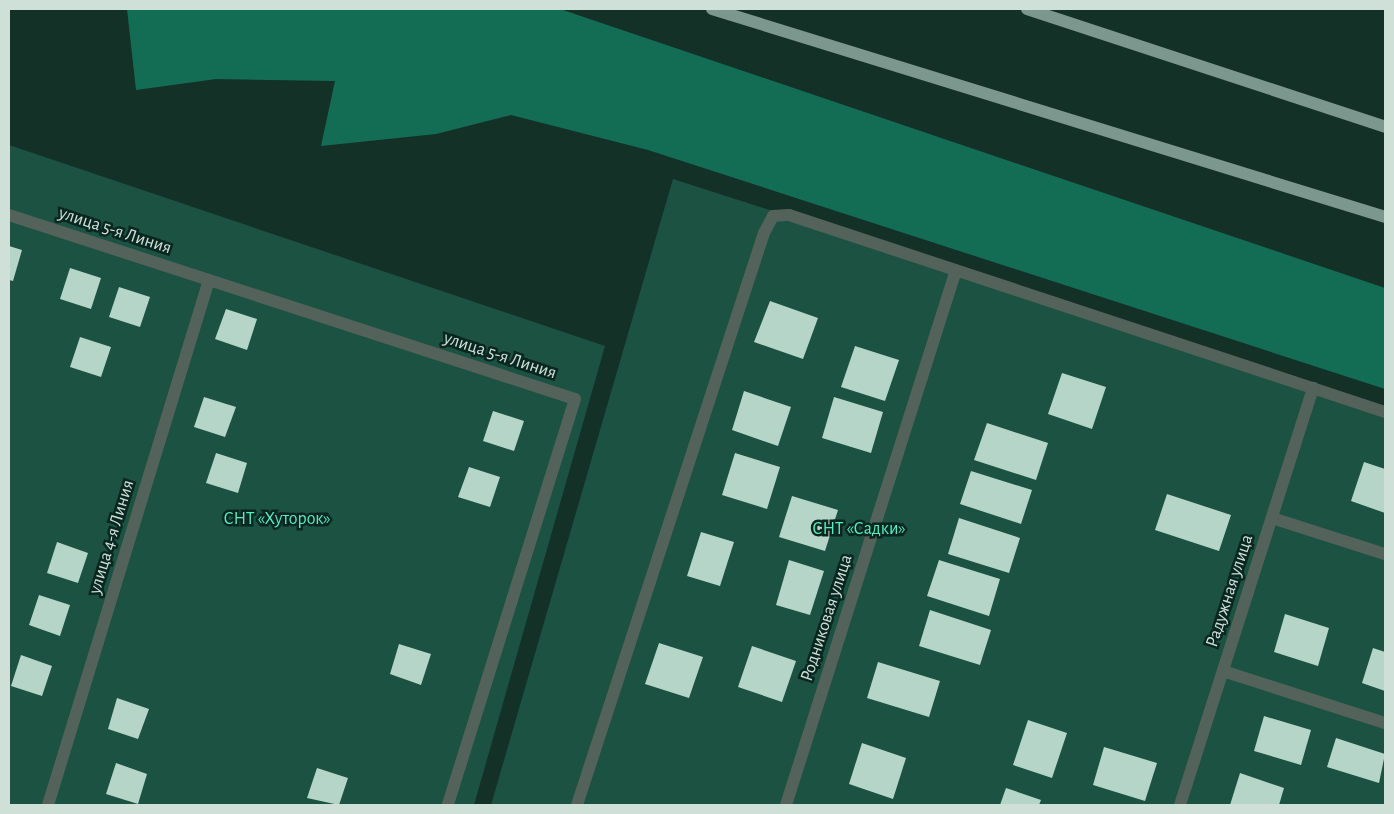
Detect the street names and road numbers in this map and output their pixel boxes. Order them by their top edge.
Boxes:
street label: улица 5-я Линия [56,203,174,259]
street label: улица 5-я Линия [441,328,559,384]
street label: улица 4-я Линия [84,477,140,597]
street label: Радужная улица [1202,532,1258,650]
street label: Родниковая улица [796,552,858,684]

